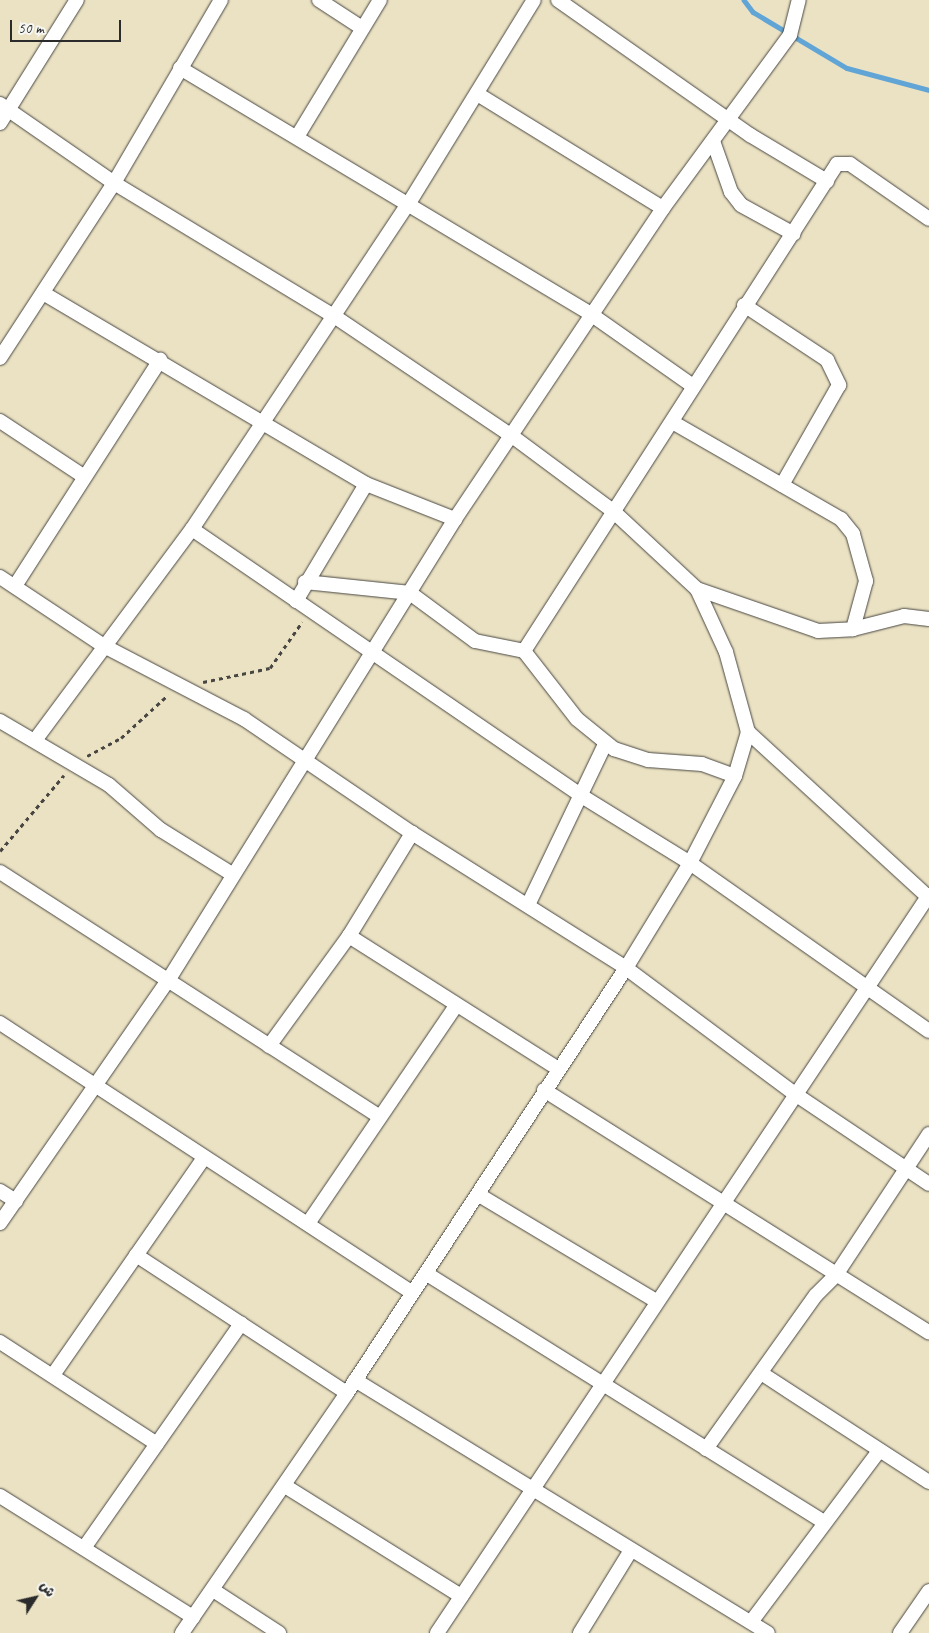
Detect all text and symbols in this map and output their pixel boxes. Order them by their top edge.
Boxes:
scale bar [12,10,124,42]
text: 50 m [18,19,44,38]
north arrow [10,1573,60,1623]
text: ش [36,1578,59,1600]

